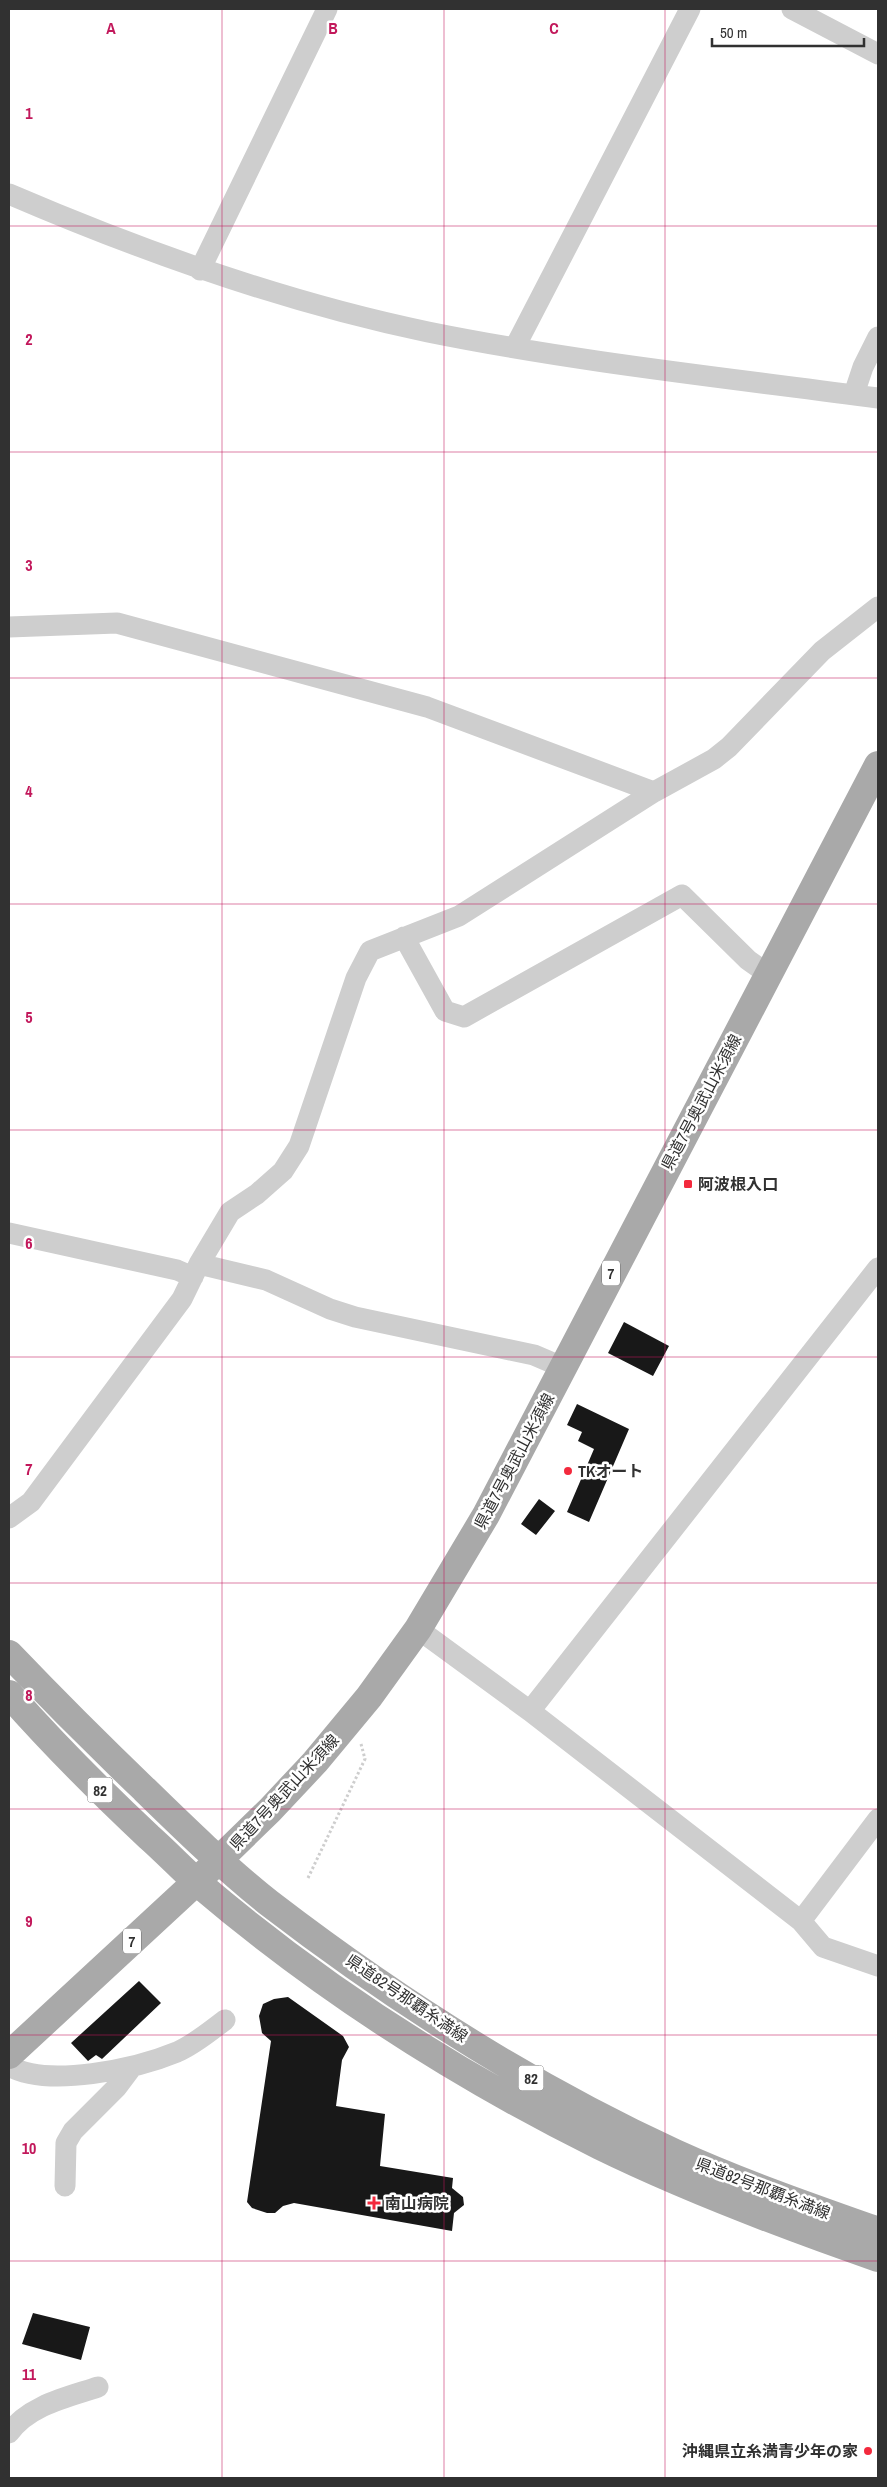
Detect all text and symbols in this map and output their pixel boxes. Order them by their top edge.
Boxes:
scale bar [712,15,864,47]
text: A [106,17,116,39]
text: B [328,17,338,39]
text: C [549,17,559,39]
text: 50 m [720,22,747,43]
text: 1 [25,102,33,124]
text: 2 [25,328,33,350]
text: 3 [25,554,33,576]
text: 4 [25,780,33,802]
text: 5 [25,1006,33,1028]
street label: 県道7号奥武山米須線 [656,1030,746,1174]
place label: 阿波根入口 [698,1173,778,1195]
marker: 阿波根入口 [682,1178,694,1190]
text: 6 [25,1232,33,1254]
road number: 7 [602,1260,620,1286]
street label: 県道7号奥武山米須線 [469,1389,559,1533]
text: 7 [25,1458,33,1480]
place label: TKオート [578,1460,644,1482]
marker: TKオート [562,1465,574,1477]
text: 8 [25,1684,33,1706]
street label: 県道7号奥武山米須線 [224,1729,344,1855]
road number: 82 [88,1778,112,1802]
text: 9 [25,1910,33,1932]
road number: 7 [123,1928,141,1954]
street label: 県道82号那覇糸満線 [342,1949,472,2047]
road number: 82 [518,2066,544,2090]
text: 10 [22,2137,36,2159]
street label: 県道82号那覇糸満線 [692,2152,834,2224]
place label: 南山病院 [385,2192,449,2214]
marker: 南山病院 [367,2196,381,2210]
text: 11 [22,2363,37,2385]
place label: 沖縄県立糸満青少年の家 [682,2440,858,2462]
marker: 沖縄県立糸満青少年の家 [862,2445,874,2457]

